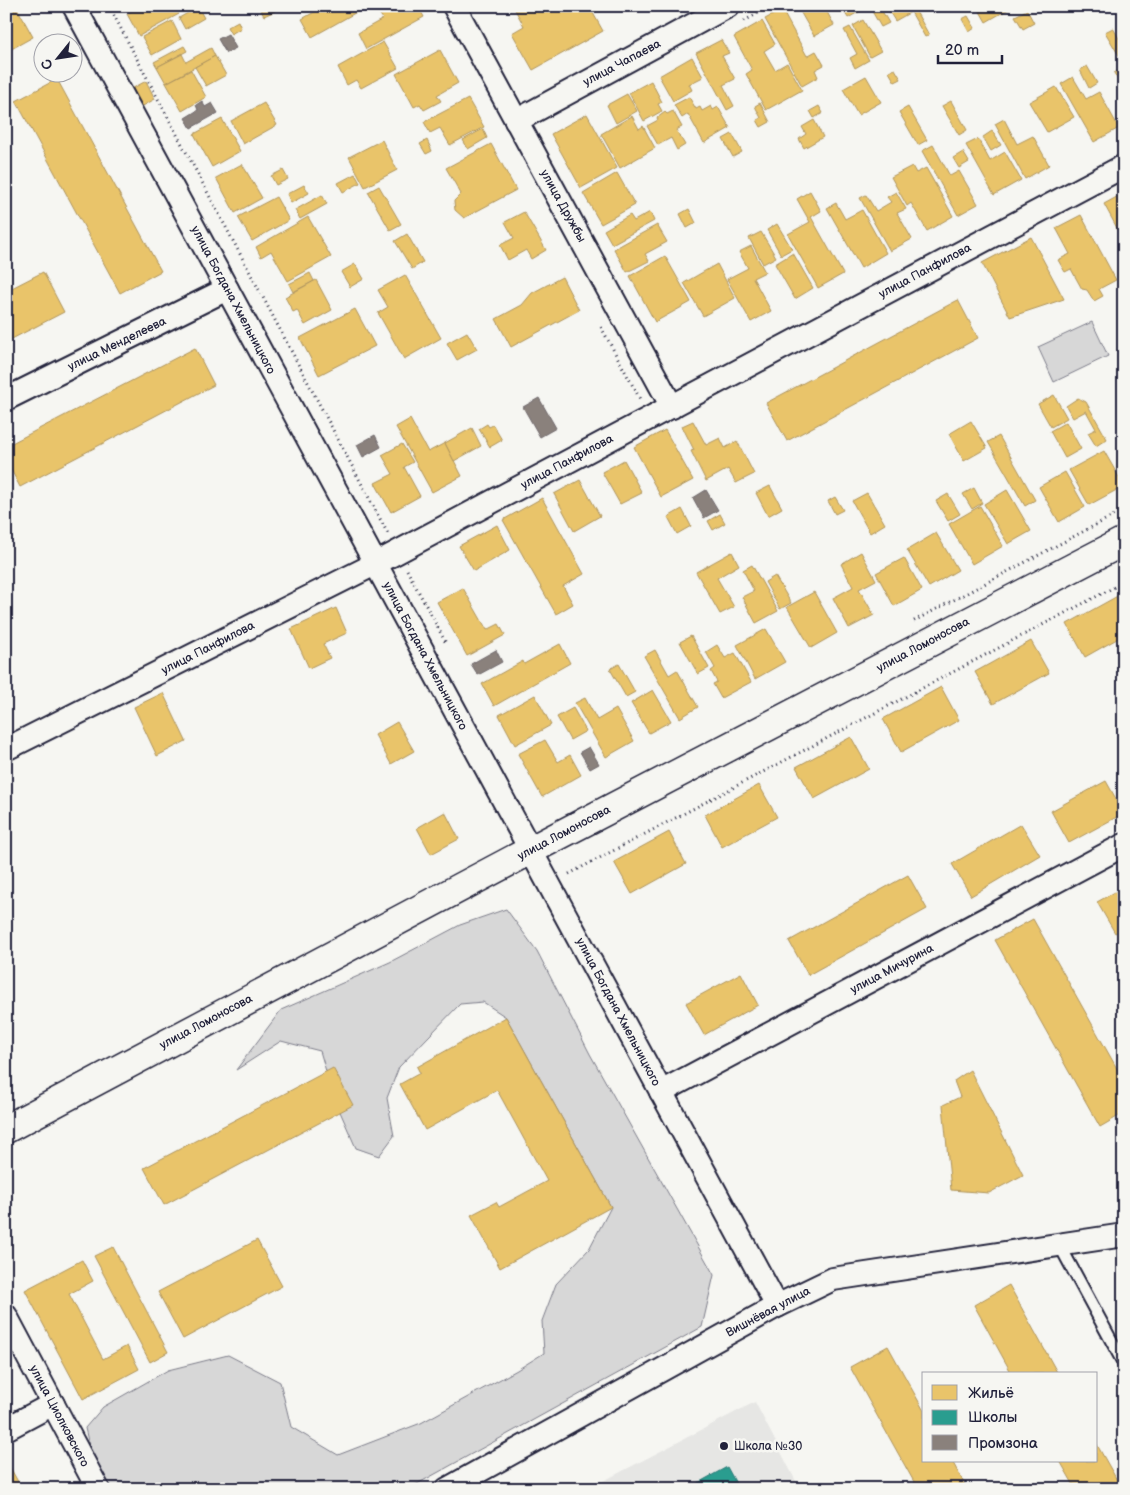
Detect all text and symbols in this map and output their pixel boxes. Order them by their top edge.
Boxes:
north arrow [32,32,82,82]
scale bar [938,32,1001,64]
street label: улица Чапаева [581,36,663,90]
text: 20 m [945,41,979,60]
text: С [37,56,57,73]
street label: улица Дружбы [537,167,589,245]
street label: улица Богдана Хмельницкого [188,223,278,377]
street label: улица Панфилова [876,240,974,302]
street label: улица Менделеева [65,314,169,374]
street label: улица Панфилова [518,431,616,493]
street label: улица Богдана Хмельницкого [380,579,470,733]
street label: улица Ломоносова [874,614,972,676]
street label: улица Панфилова [159,618,257,678]
street label: улица Ломоносова [515,802,613,864]
street label: улица Богдана Хмельницкого [573,935,663,1089]
street label: улица Мичурина [848,941,936,997]
street label: улица Ломоносова [157,991,255,1053]
street label: Вишнёвая улица [723,1283,813,1341]
street label: улица Циолковского [26,1363,92,1469]
legend [922,1372,1098,1462]
text: Жильё [968,1384,1014,1403]
text: Школы [968,1408,1017,1427]
text: Промзона [968,1434,1038,1453]
place label: Школа №30 [734,1439,802,1454]
marker: Школа №30 [718,1440,730,1452]

